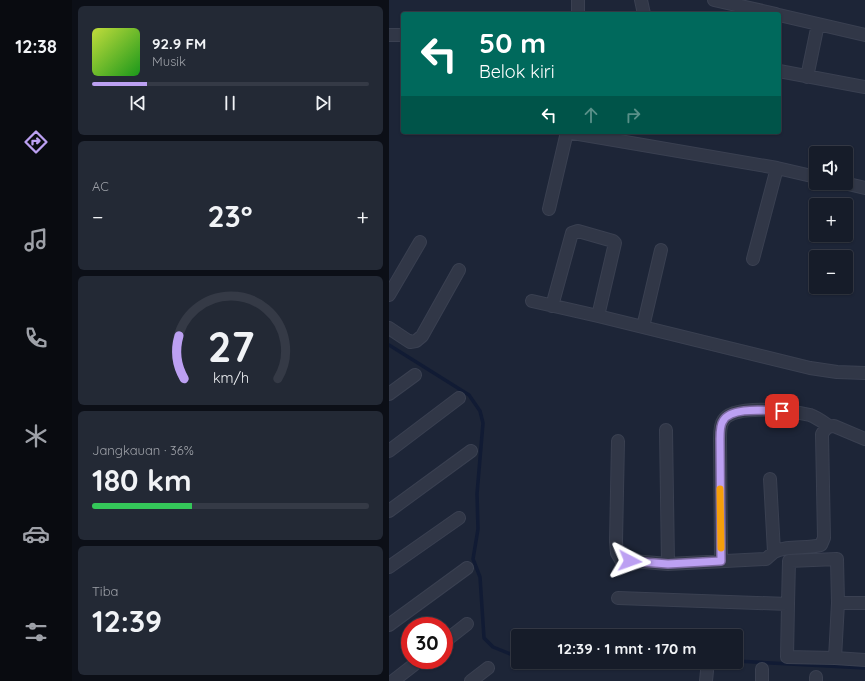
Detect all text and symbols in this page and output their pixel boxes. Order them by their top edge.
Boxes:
text: 50 m [479,25,546,60]
icon: left [413,28,465,80]
text: 92.9 FM [152,34,206,53]
text: 12:38 [15,35,57,58]
text: Musik [152,53,186,69]
text: Belok kiri [479,60,555,83]
icon: previous [127,92,149,114]
icon: pause [219,92,241,114]
icon: next [312,92,334,114]
icon: left [538,104,560,126]
icon: ahead [580,104,602,126]
icon: right [622,104,644,126]
icon: directions [22,128,50,156]
map controls [809,146,853,294]
button: sound [809,146,853,190]
text: AC [92,178,109,194]
text: 23° [208,197,253,235]
button: + [809,198,853,242]
text: − [92,203,103,231]
text: + [357,203,369,231]
icon: music [22,226,50,254]
button: − [809,250,853,294]
text: 27 [207,319,254,371]
icon: phone [22,324,50,352]
text: km/h [212,368,249,386]
pin [765,394,799,428]
icon: arrive [771,400,793,422]
icon: climate [22,422,50,450]
text: Jangkauan · 36% [92,442,194,458]
text: 180 km [92,461,192,499]
icon: car [22,520,50,548]
position arrow [609,540,651,582]
text: Tiba [92,583,118,599]
text: 12:39 [92,602,162,640]
speed limit sign: 30 [401,617,453,669]
icon: filters [22,618,50,646]
text: 12:39 · 1 mnt · 170 m [558,639,696,658]

